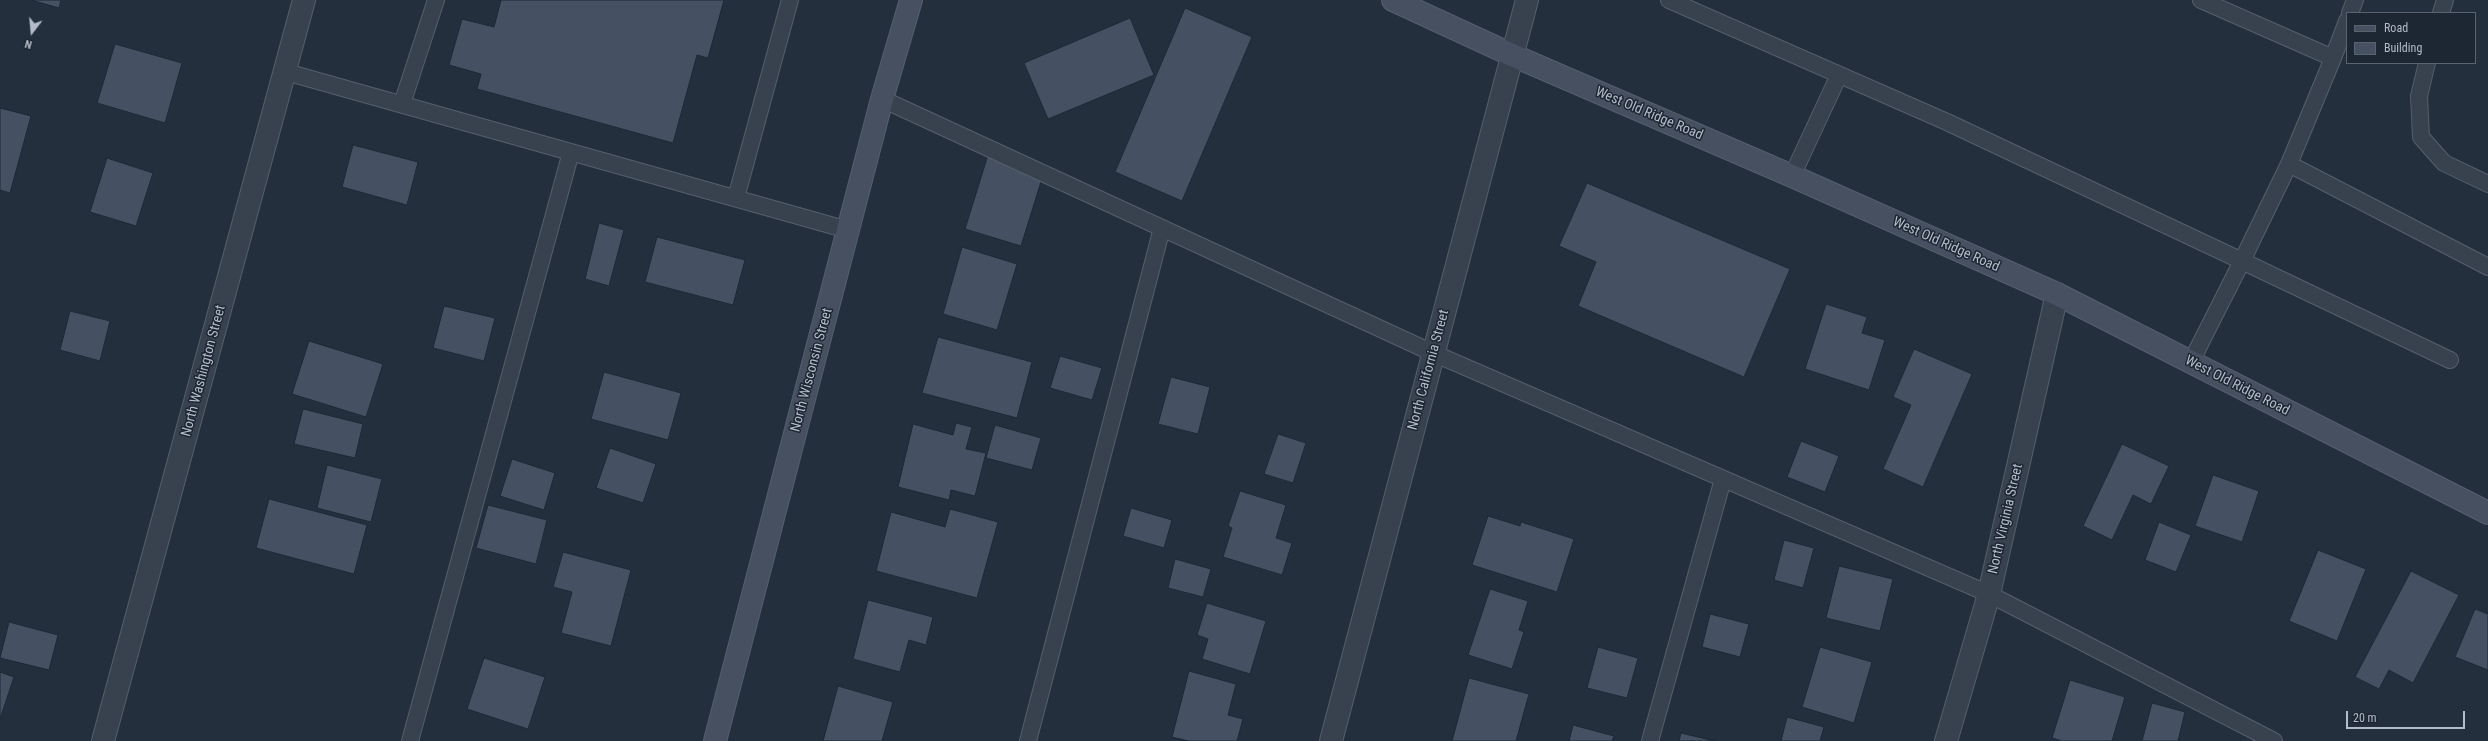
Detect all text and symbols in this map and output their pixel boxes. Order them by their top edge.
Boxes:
north arrow [12,12,52,52]
legend [2346,12,2476,64]
text: Road [2384,21,2408,35]
text: N [24,37,34,51]
text: Building [2384,41,2422,55]
street label: West Old Ridge Road [1593,84,1705,144]
street label: West Old Ridge Road [1890,214,2002,276]
street label: North Washington Street [178,303,230,439]
street label: North Wisconsin Street [787,306,837,434]
street label: North California Street [1405,308,1453,432]
street label: West Old Ridge Road [2182,352,2292,420]
street label: North Virginia Street [1985,462,2027,576]
scale bar [2348,703,2467,729]
text: 20 m [2353,711,2377,725]

